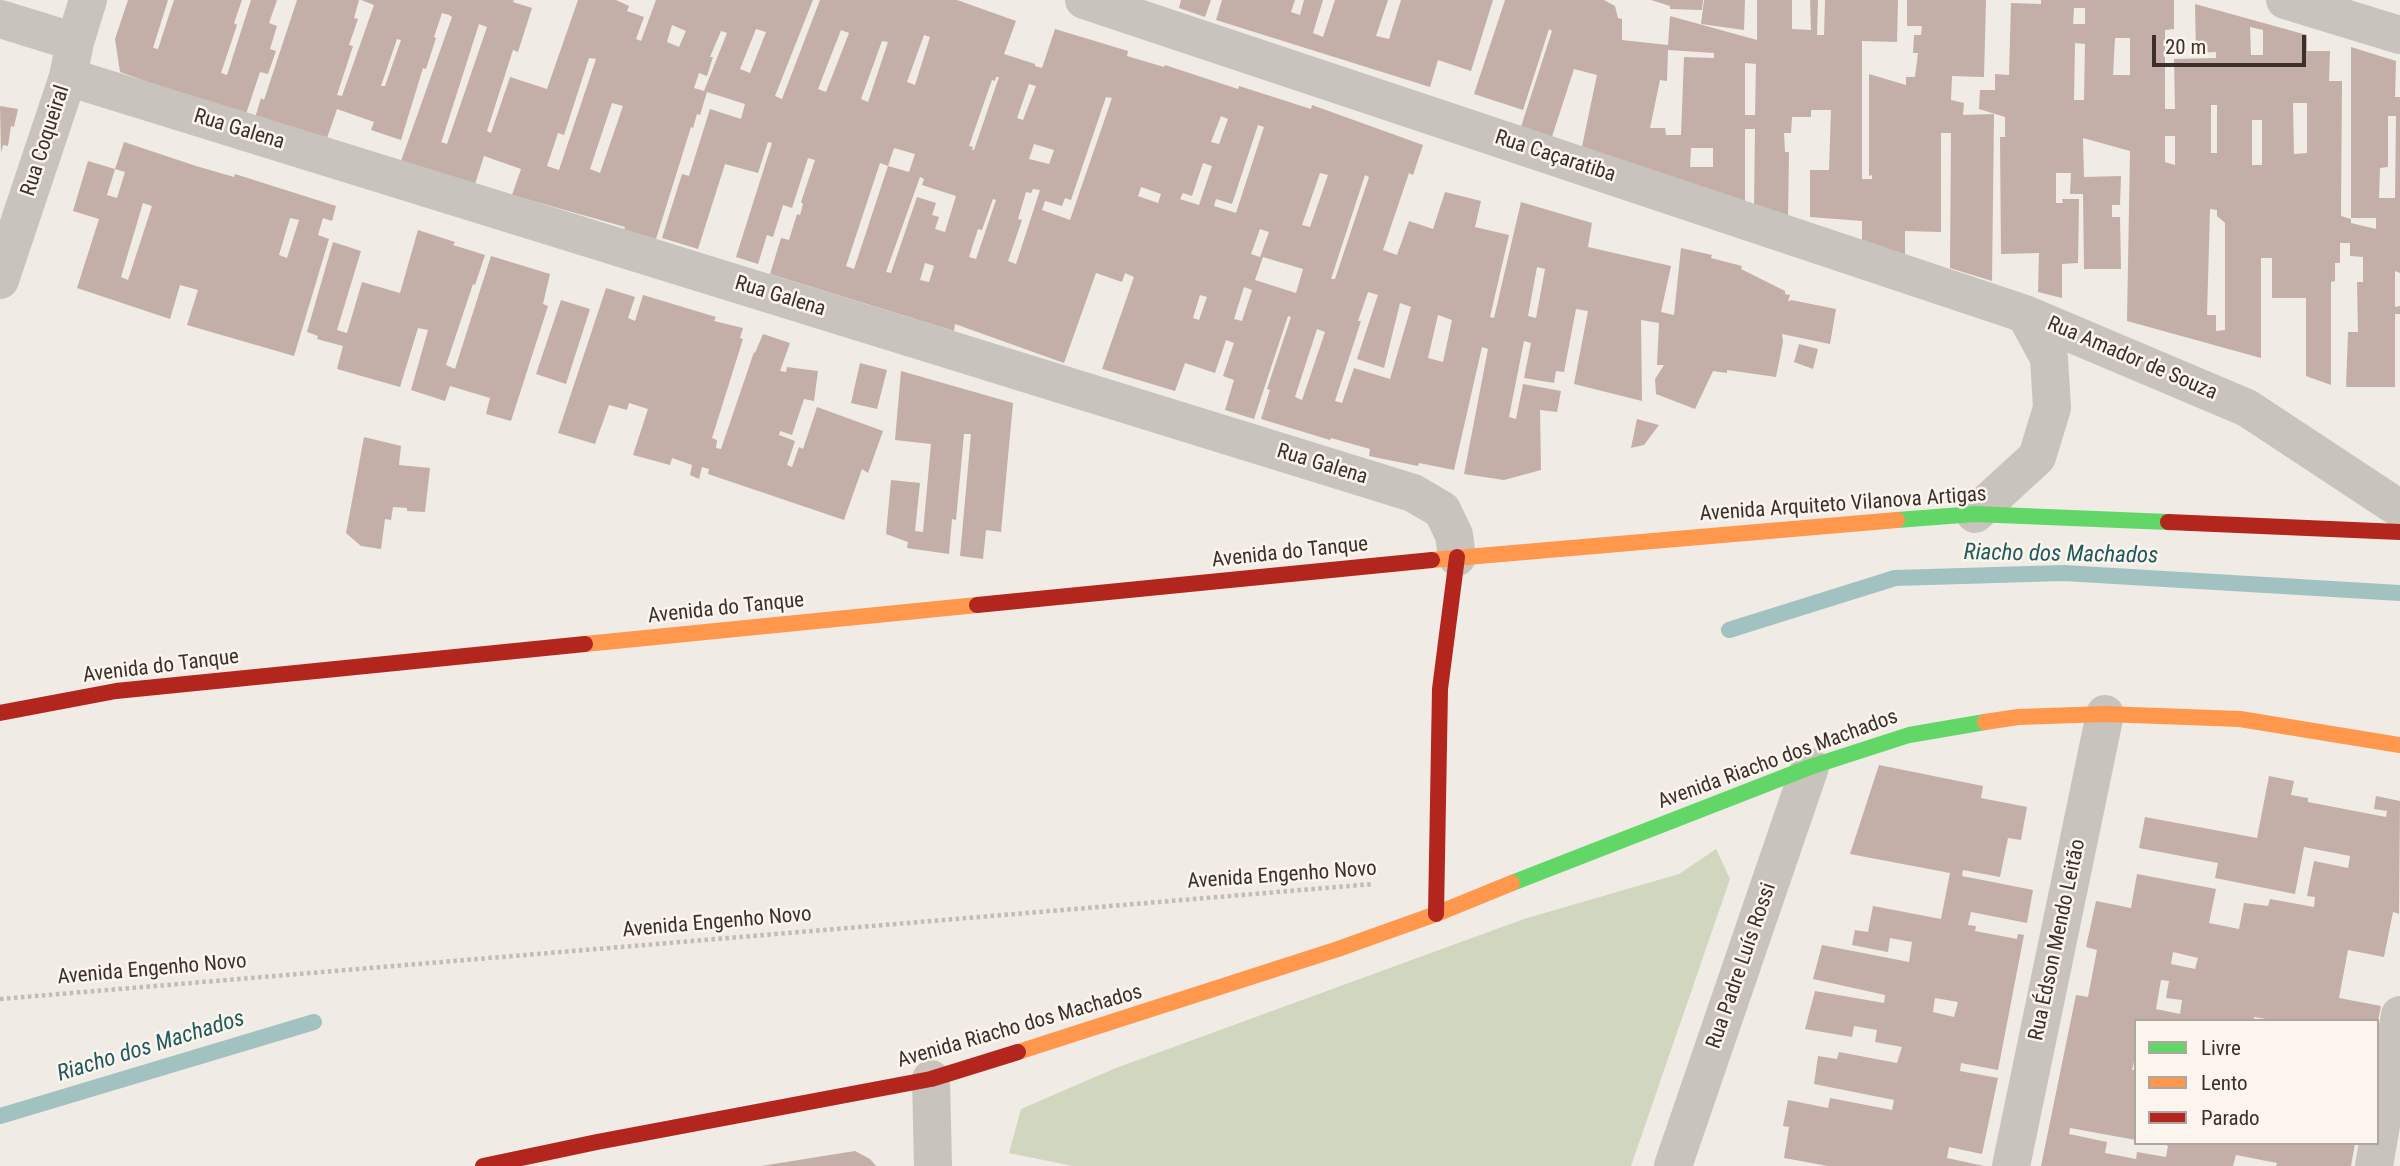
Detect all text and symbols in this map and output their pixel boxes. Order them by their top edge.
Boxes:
scale bar [2155,21,2309,65]
text: 20 m [2165,35,2206,59]
street label: Rua Coqueiral [16,83,76,199]
street label: Rua Galena [191,104,287,156]
street label: Rua Caçaratiba [1491,126,1619,188]
street label: Rua Galena [732,271,828,323]
street label: Rua Amador de Souza [2043,312,2221,406]
street label: Rua Galena [1274,439,1370,491]
street label: Avenida Arquiteto Vilanova Artigas [1699,482,1987,528]
street label: Avenida do Tanque [1211,532,1369,574]
water label: Riacho dos Machados [1963,540,2159,570]
street label: Avenida do Tanque [647,588,805,630]
street label: Avenida do Tanque [82,645,240,689]
street label: Avenida Riacho dos Machados [1655,705,1901,815]
street label: Rua Édson Mendo Leitão [2024,837,2092,1043]
street label: Avenida Engenho Novo [1186,857,1378,895]
street label: Rua Padre Luís Rossi [1702,880,1782,1052]
street label: Avenida Engenho Novo [621,902,813,944]
street label: Avenida Engenho Novo [56,949,248,991]
street label: Avenida Riacho dos Machados [895,980,1145,1074]
water label: Riacho dos Machados [54,1005,248,1089]
legend [2134,1019,2379,1145]
text: Livre [2201,1036,2241,1060]
text: Lento [2201,1071,2248,1095]
text: Parado [2201,1106,2260,1130]

